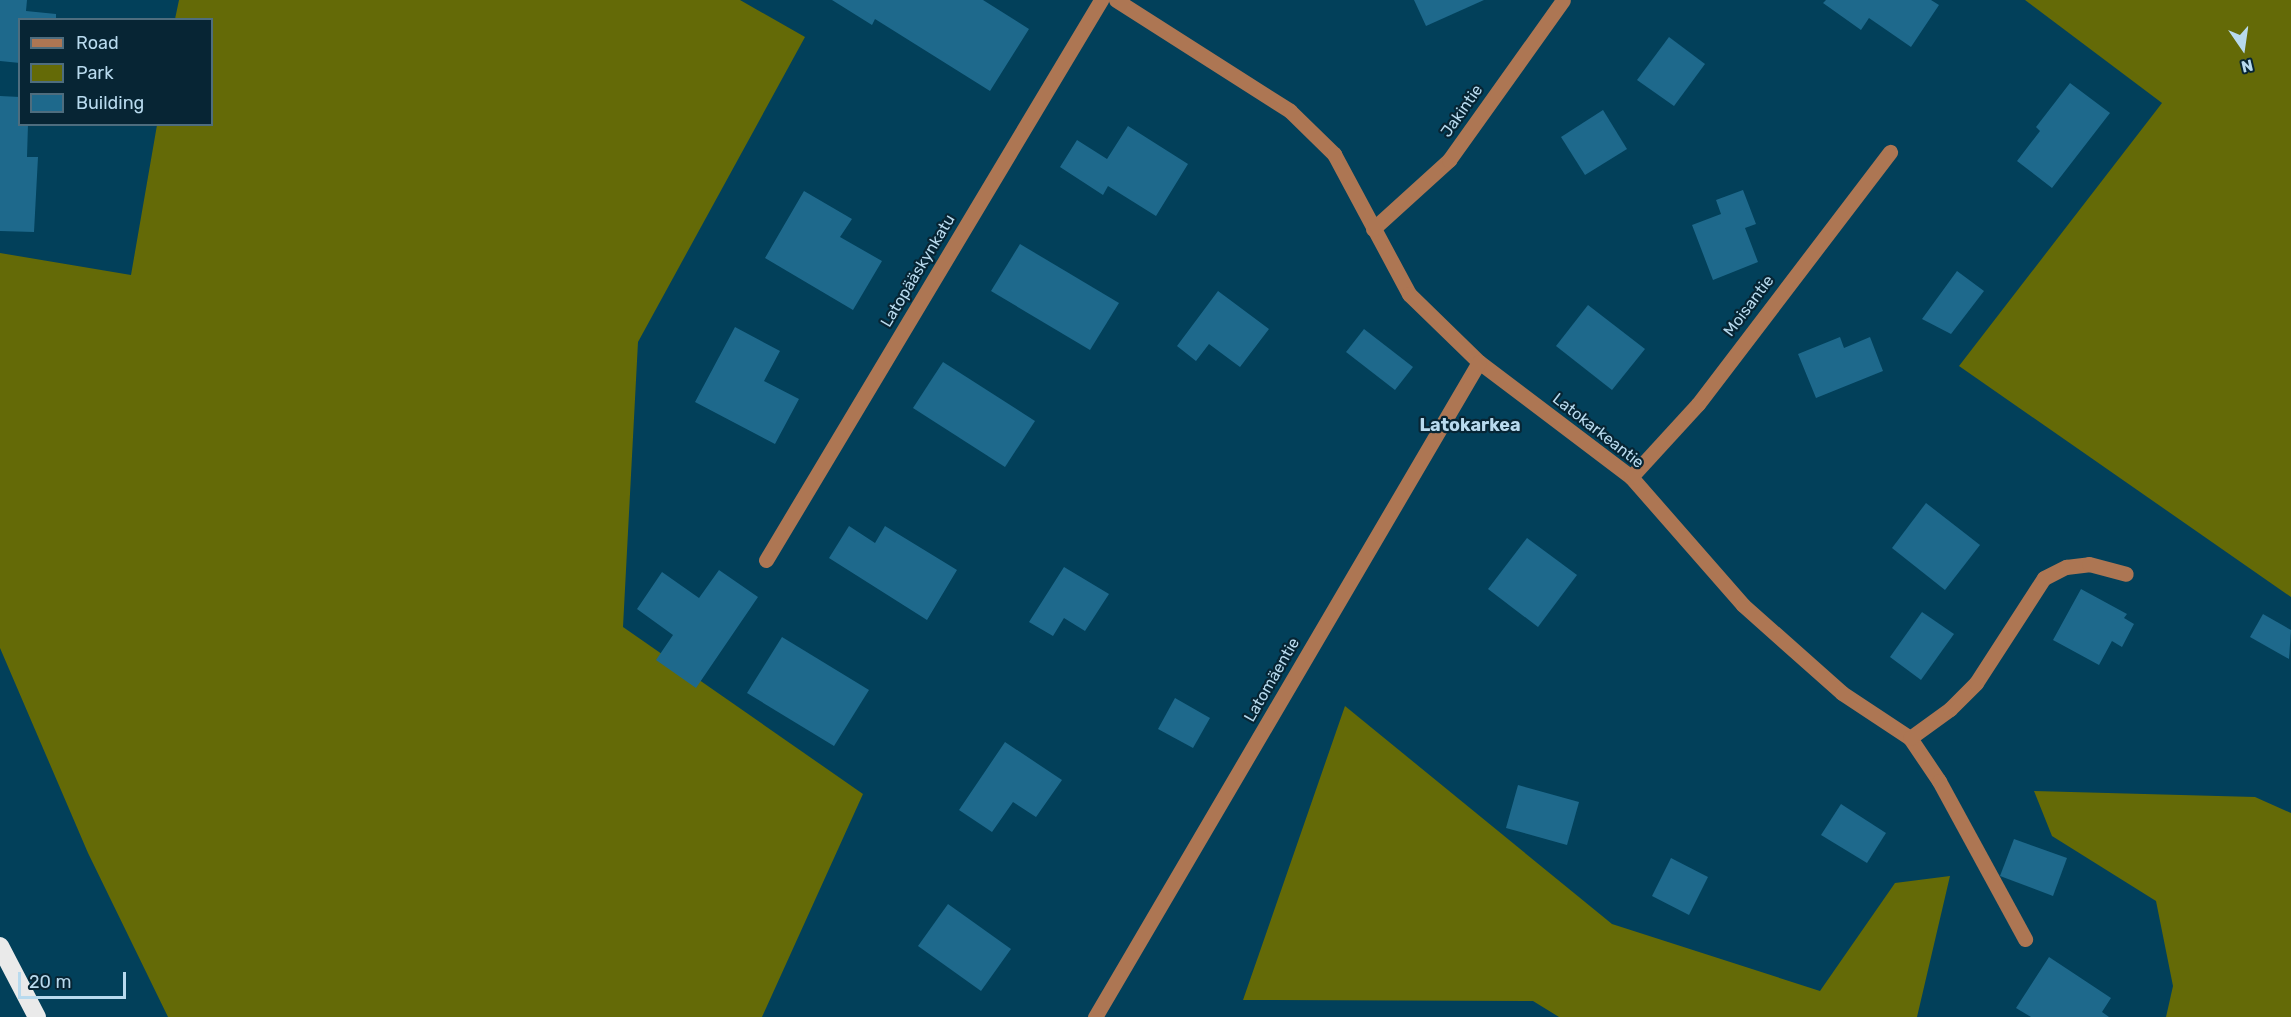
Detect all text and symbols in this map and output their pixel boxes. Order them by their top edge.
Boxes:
legend [18,18,213,126]
north arrow [2213,18,2273,78]
text: Road [76,32,119,54]
text: N [2239,55,2255,77]
text: Park [76,62,113,84]
street label: Jakintie [1437,81,1487,141]
text: Building [76,92,144,114]
street label: Latopääskynkatu [877,211,959,331]
street label: Moisantie [1720,272,1778,340]
street label: Latokarkeantie [1549,389,1647,473]
district label: Latokarkea [1419,414,1521,436]
street label: Latomäentie [1240,635,1304,725]
scale bar [21,960,129,998]
text: 20 m [29,971,71,993]

